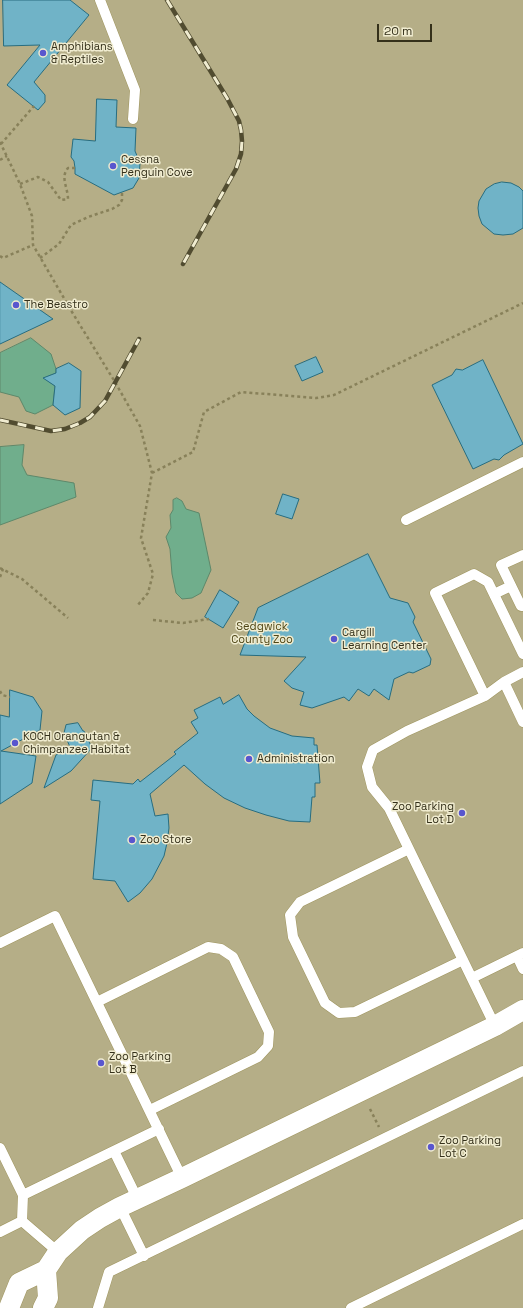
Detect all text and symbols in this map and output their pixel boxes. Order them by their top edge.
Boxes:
scale bar [379,16,434,42]
text: 20 m [384,23,412,39]
place label: Amphibians & Reptiles [51,40,113,66]
marker: Amphibians & Reptiles [38,48,48,58]
place label: Cessna Penguin Cove [121,153,193,179]
marker: Cessna Penguin Cove [108,161,118,171]
place label: The Beastro [24,298,88,312]
marker: The Beastro [11,300,21,310]
park label: Sedgwick County Zoo [231,620,293,646]
place label: Cargill Learning Center [342,626,427,652]
marker: Cargill Learning Center [329,634,339,644]
place label: KOCH Orangutan & Chimpanzee Habitat [23,730,130,756]
marker: KOCH Orangutan & Chimpanzee Habitat [10,738,20,748]
place label: Administration [257,752,335,766]
marker: Administration [244,754,254,764]
place label: Zoo Parking Lot D [392,800,454,826]
marker: Zoo Parking Lot D [457,808,467,818]
place label: Zoo Store [140,833,191,847]
marker: Zoo Store [127,835,137,845]
place label: Zoo Parking Lot B [109,1050,171,1076]
marker: Zoo Parking Lot B [96,1058,106,1068]
place label: Zoo Parking Lot C [439,1134,501,1160]
marker: Zoo Parking Lot C [426,1142,436,1152]

